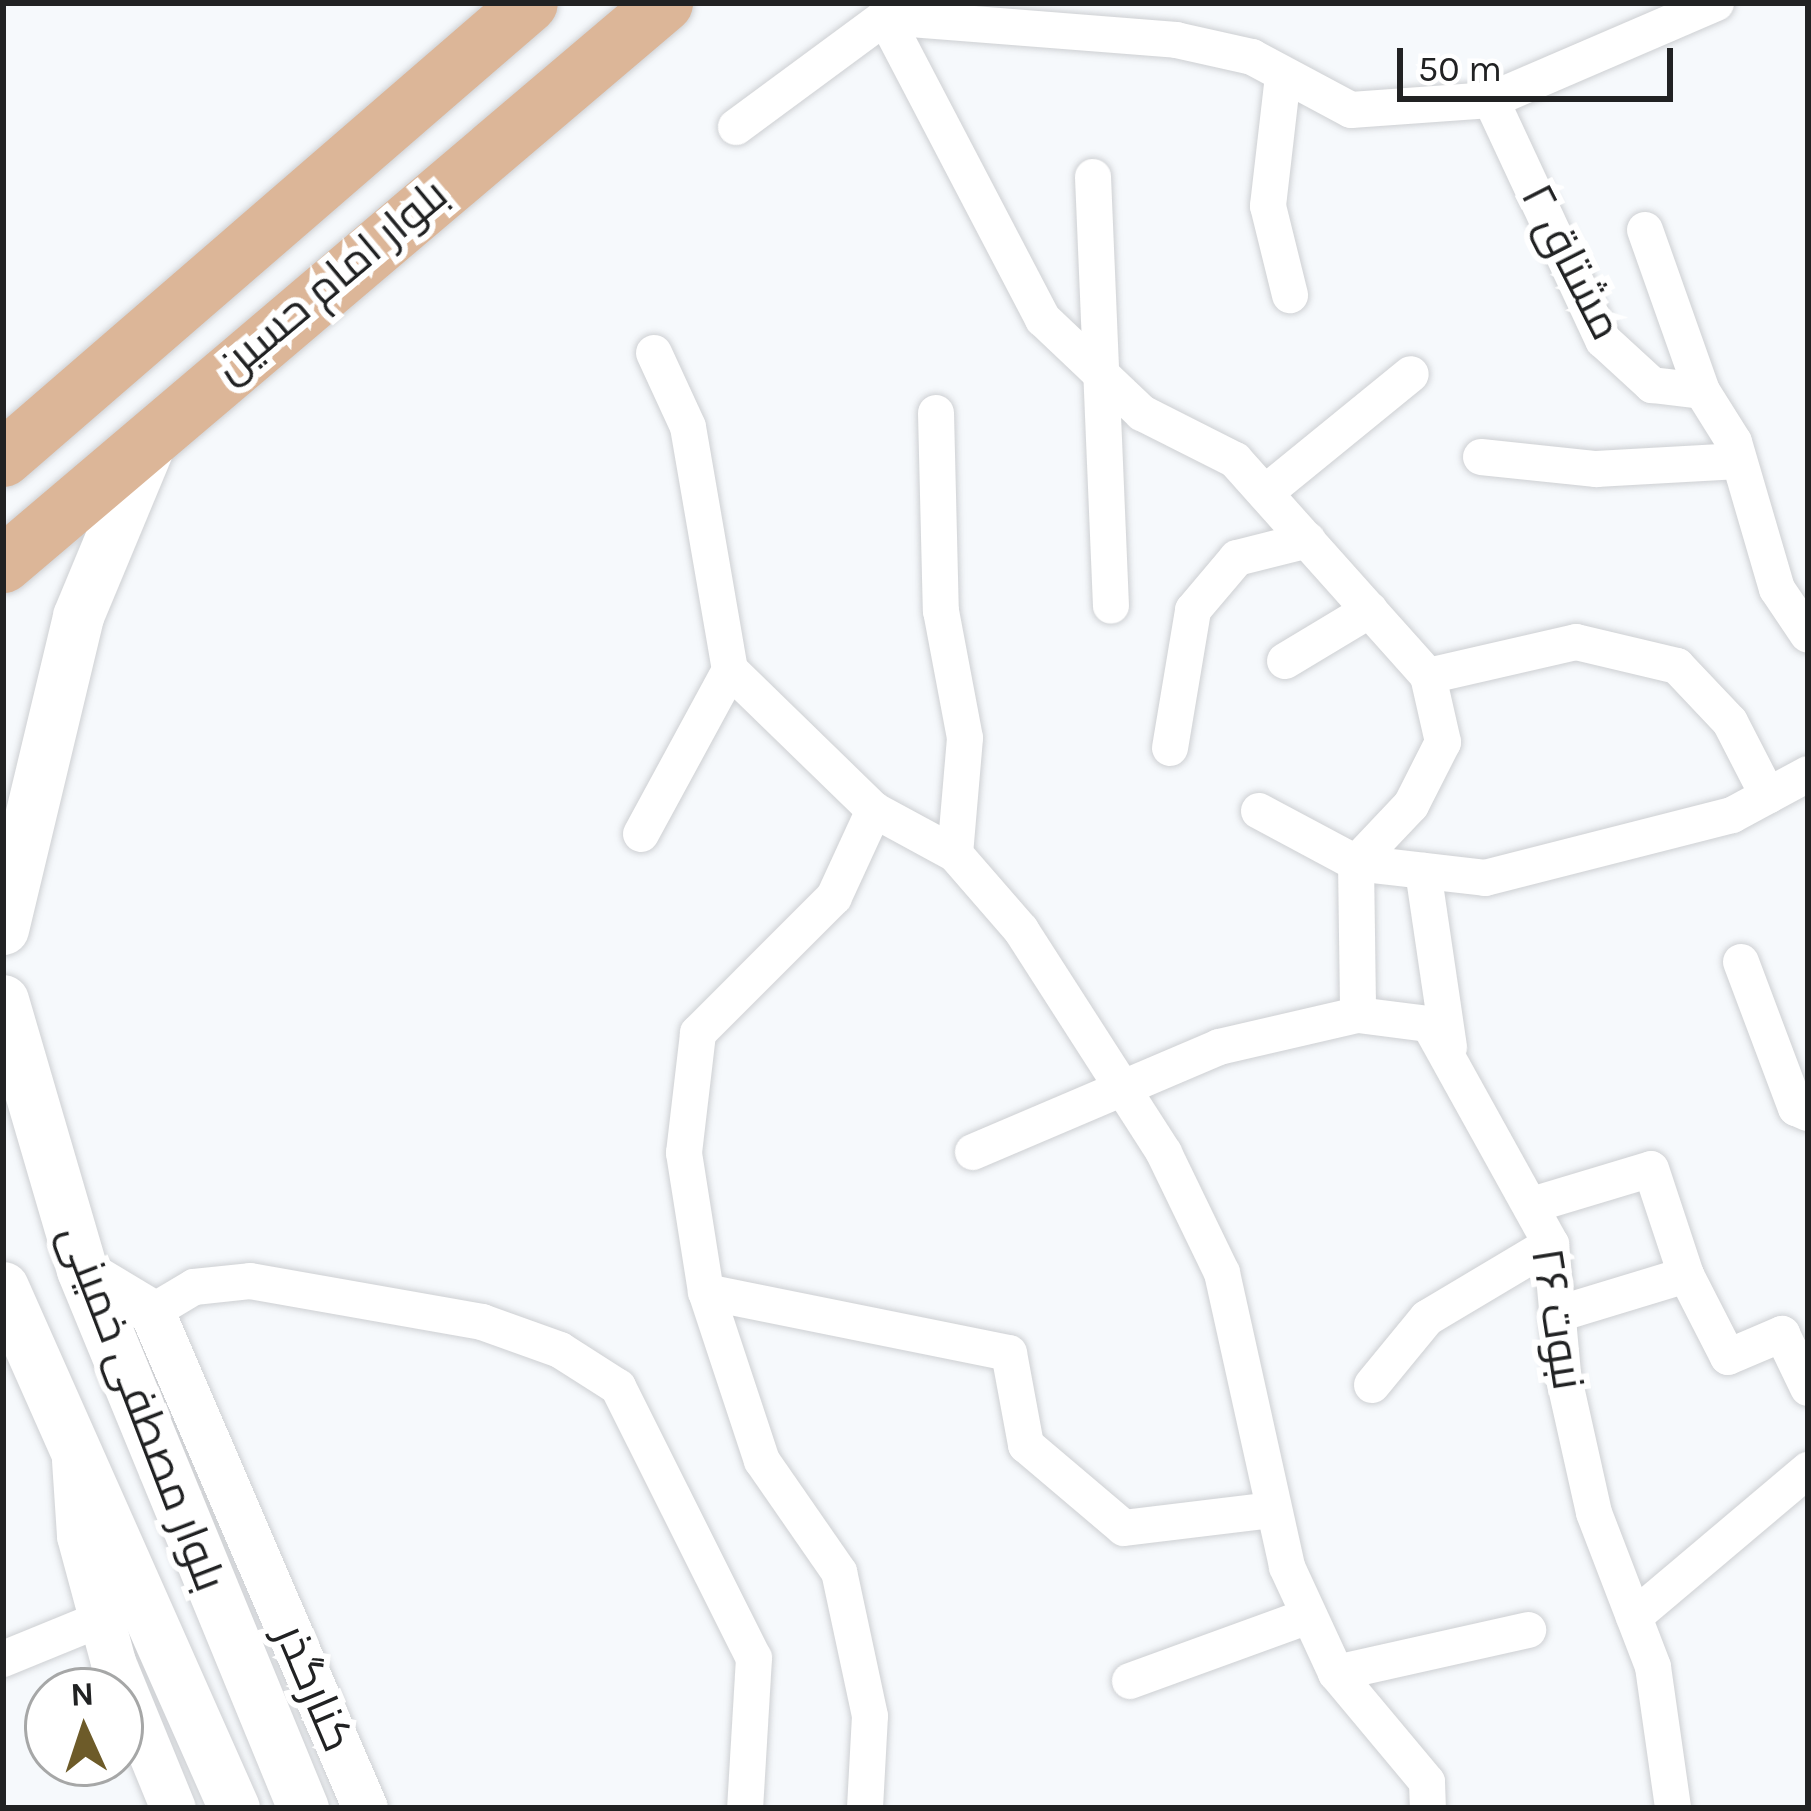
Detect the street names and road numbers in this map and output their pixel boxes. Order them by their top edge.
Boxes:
street label: بلوار امام حسین [203,168,459,394]
street label: مشتاق ۲ [1509,175,1633,349]
street label: بلوار مصطفی خمینی [47,1217,237,1599]
street label: نبوت ۲۶ [1519,1244,1595,1394]
street label: کنارگذر [263,1616,365,1760]

